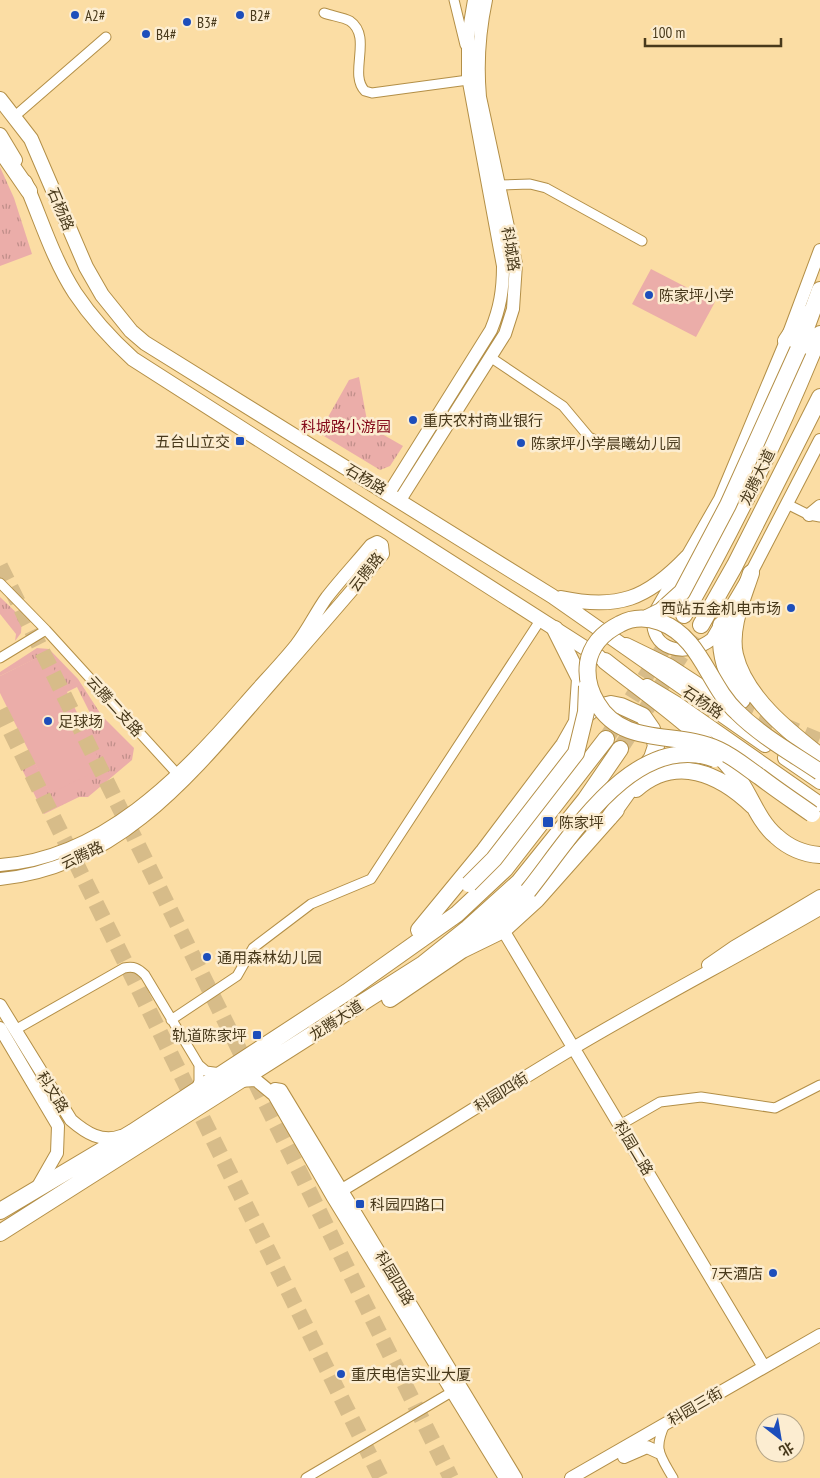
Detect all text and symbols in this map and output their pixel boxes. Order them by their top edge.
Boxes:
place label: A2# [85,6,106,25]
place label: B2# [250,6,271,25]
marker: A2# [69,9,81,21]
marker: B2# [234,9,246,21]
place label: B3# [197,13,218,32]
scale bar [645,15,781,47]
marker: B3# [181,16,193,28]
text: 100 m [652,23,685,42]
place label: B4# [156,25,177,44]
marker: B4# [140,28,152,40]
street label: 石杨路 [43,185,79,233]
street label: 科城路 [498,225,524,273]
place label: 陈家坪小学 [659,286,734,305]
marker: 陈家坪小学 [643,289,655,301]
place label: 重庆农村商业银行 [423,411,543,430]
marker: 重庆农村商业银行 [407,414,419,426]
park label: 科城路小游园 [301,417,391,436]
place label: 五台山立交 [155,432,230,451]
place label: 陈家坪小学晨曦幼儿园 [531,434,681,453]
marker: 五台山立交 [234,435,246,447]
marker: 陈家坪小学晨曦幼儿园 [515,437,527,449]
street label: 龙腾大道 [735,446,779,508]
street label: 石杨路 [342,459,390,499]
street label: 云腾路 [345,548,387,596]
place label: 西站五金机电市场 [661,599,781,618]
marker: 西站五金机电市场 [785,602,797,614]
street label: 云腾二支路 [83,672,147,740]
street label: 石杨路 [679,682,727,722]
place label: 足球场 [58,712,103,731]
marker: 足球场 [42,715,54,727]
place label: 陈家坪 [559,813,604,832]
marker: 陈家坪 [541,815,555,829]
street label: 云腾路 [58,837,106,873]
place label: 通用森林幼儿园 [217,948,322,967]
marker: 通用森林幼儿园 [201,951,213,963]
street label: 龙腾大道 [306,996,366,1044]
place label: 轨道陈家坪 [172,1026,247,1045]
marker: 轨道陈家坪 [251,1029,263,1041]
street label: 科文路 [33,1068,73,1116]
street label: 科园四街 [471,1068,531,1116]
street label: 科园二路 [610,1117,658,1179]
place label: 科园四路口 [370,1195,445,1214]
marker: 科园四路口 [354,1198,366,1210]
street label: 科园四路 [371,1247,419,1309]
place label: 7天酒店 [711,1264,763,1283]
marker: 7天酒店 [767,1267,779,1279]
place label: 重庆电信实业大厦 [351,1365,471,1384]
marker: 重庆电信实业大厦 [335,1368,347,1380]
street label: 科园三街 [664,1383,726,1429]
north arrow [755,1413,805,1463]
text: 北 [776,1438,797,1460]

